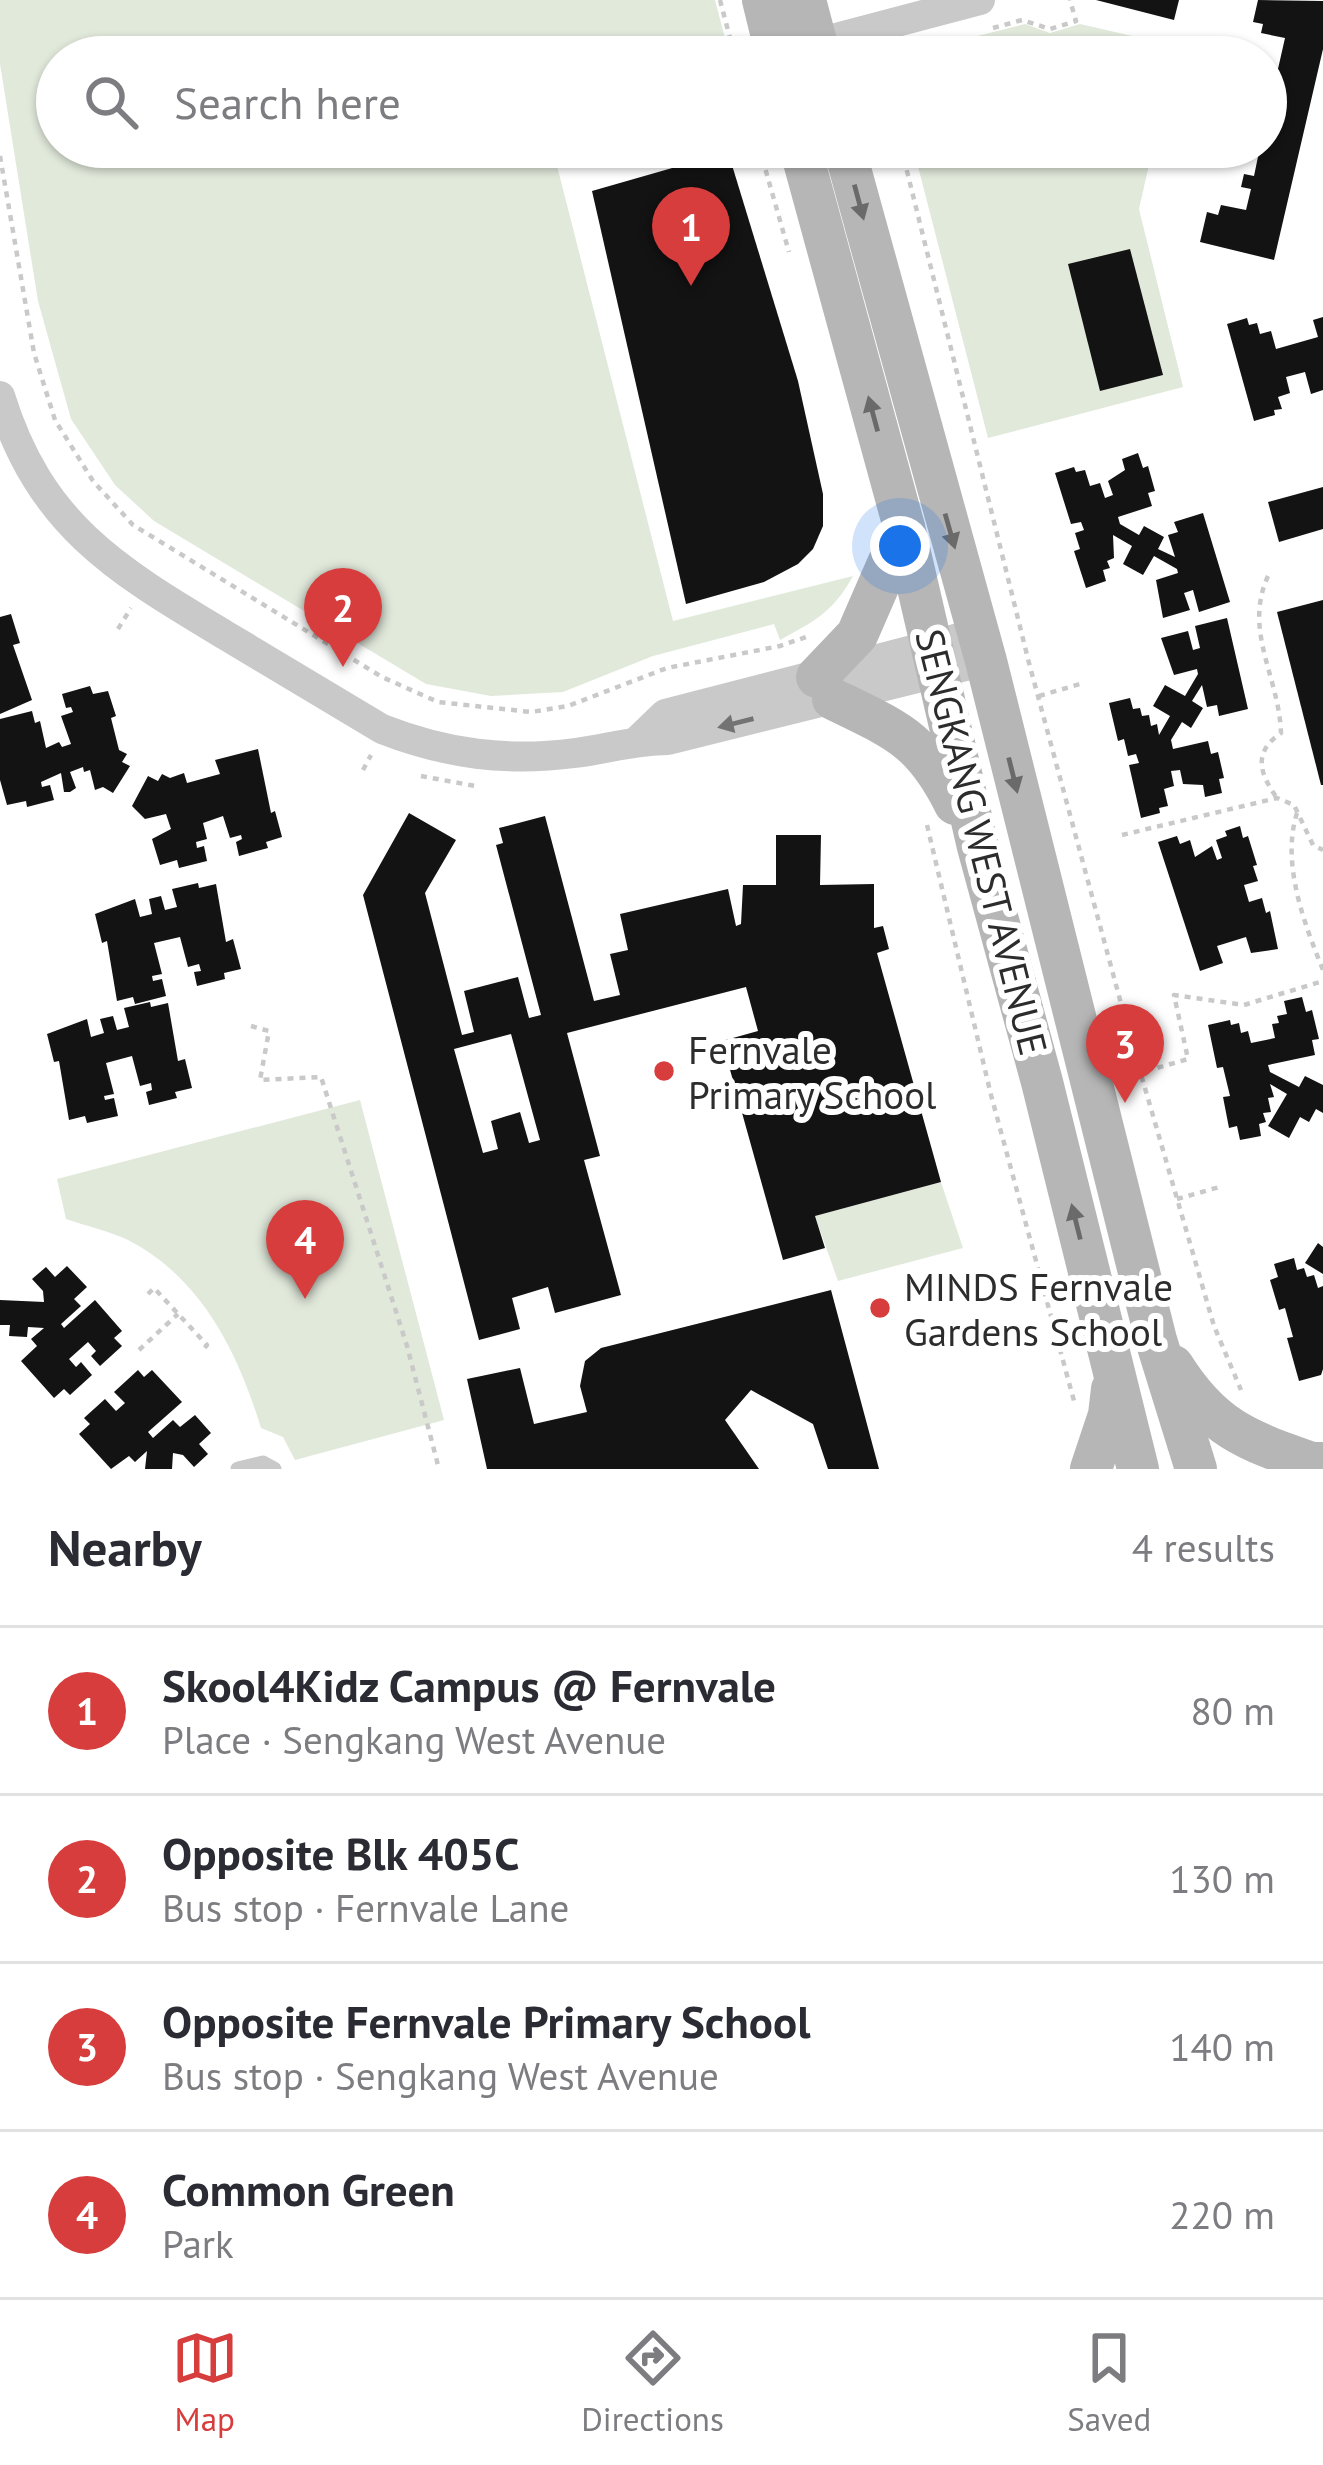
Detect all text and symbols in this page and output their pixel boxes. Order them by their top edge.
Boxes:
search box [36,36,1287,168]
icon: search [78,69,144,135]
text: Search here [174,73,401,131]
one-way arrow [850,184,869,221]
pin: 1 [652,187,730,286]
one-way arrow [863,396,882,433]
one-way arrow [942,513,960,550]
your location [870,516,930,576]
pin: 2 [304,568,382,667]
street label: SENGKANG WEST AVENUE [904,624,1060,1060]
one-way arrow [717,714,754,733]
one-way arrow [1004,757,1023,794]
pin: 3 [1086,1004,1164,1103]
place label: Fernvale Primary School [688,1024,937,1120]
marker: Fernvale Primary School [651,1058,677,1084]
pin: 4 [266,1200,344,1299]
one-way arrow [1066,1204,1085,1241]
place label: MINDS Fernvale Gardens School [904,1261,1173,1357]
marker: MINDS Fernvale Gardens School [867,1295,893,1321]
text: Nearby [48,1514,202,1580]
text: 4 results [1132,1522,1275,1573]
text: Skool4Kidz Campus @ Fernvale [162,1656,776,1714]
text: 1 [76,1685,98,1736]
text: 80 m [1190,1685,1275,1736]
text: Place · Sengkang West Avenue [162,1714,666,1765]
text: Opposite Blk 405C [162,1824,519,1882]
text: 2 [76,1853,98,1904]
text: 130 m [1169,1853,1275,1904]
text: Bus stop · Fernvale Lane [162,1882,569,1933]
text: Opposite Fernvale Primary School [162,1992,810,2050]
text: 3 [76,2021,98,2072]
text: 140 m [1169,2021,1275,2072]
text: Bus stop · Sengkang West Avenue [162,2050,719,2101]
text: Common Green [162,2160,455,2218]
text: 4 [76,2189,98,2240]
text: 220 m [1169,2189,1275,2240]
text: Park [162,2218,234,2269]
tab: Map [172,2325,238,2440]
tab: Directions [581,2325,724,2440]
tab: Saved [1067,2325,1151,2440]

